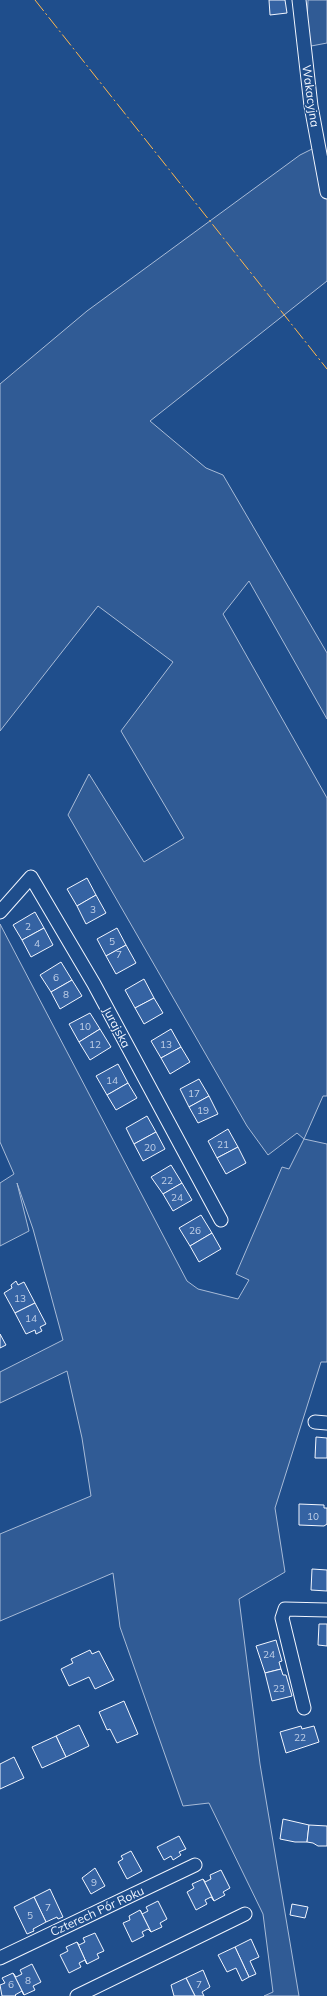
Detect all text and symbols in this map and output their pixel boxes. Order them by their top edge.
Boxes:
street label: Wakacyjna [299,64,323,128]
house number: 3 [90,903,96,916]
house number: 2 [25,920,31,933]
house number: 5 [109,935,115,948]
house number: 4 [34,937,40,950]
house number: 7 [116,948,122,961]
house number: 6 [53,971,59,984]
house number: 8 [63,988,69,1001]
street label: Jurajska [100,1004,134,1050]
house number: 10 [79,1020,91,1033]
house number: 12 [89,1038,101,1051]
house number: 13 [160,1038,172,1051]
house number: 14 [106,1074,118,1087]
house number: 17 [188,1087,200,1100]
house number: 19 [197,1104,209,1117]
house number: 21 [217,1138,229,1151]
house number: 20 [144,1141,156,1154]
house number: 22 [161,1174,173,1187]
house number: 24 [171,1191,183,1204]
house number: 26 [189,1224,201,1237]
house number: 13 [14,1292,26,1305]
house number: 14 [25,1312,37,1325]
house number: 10 [307,1510,319,1523]
house number: 24 [263,1648,275,1661]
house number: 23 [273,1682,285,1695]
house number: 22 [294,1731,306,1744]
house number: 9 [91,1876,97,1889]
street label: Czterech Pór Roku [48,1883,146,1939]
house number: 7 [45,1901,51,1914]
house number: 5 [27,1909,33,1922]
house number: 8 [25,1974,31,1987]
house number: 6 [8,1978,14,1991]
house number: 7 [196,1978,202,1991]

